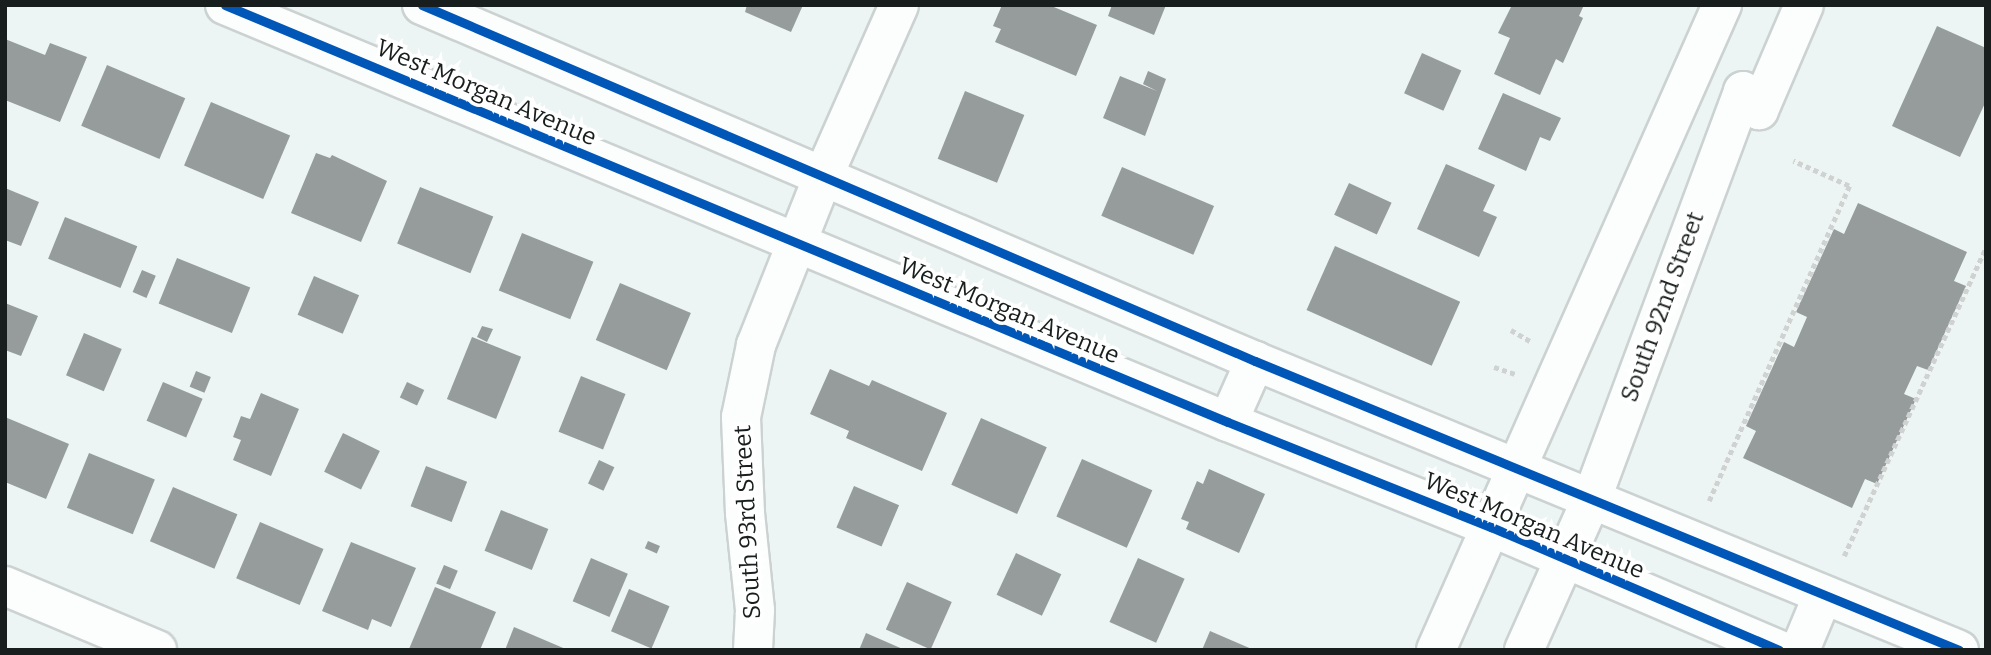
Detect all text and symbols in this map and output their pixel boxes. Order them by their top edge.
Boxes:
street label: West Morgan Avenue [372,34,600,152]
street label: South 92nd Street [1615,208,1711,406]
street label: West Morgan Avenue [895,252,1123,370]
street label: South 93rd Street [729,424,767,620]
street label: West Morgan Avenue [1420,467,1648,585]

